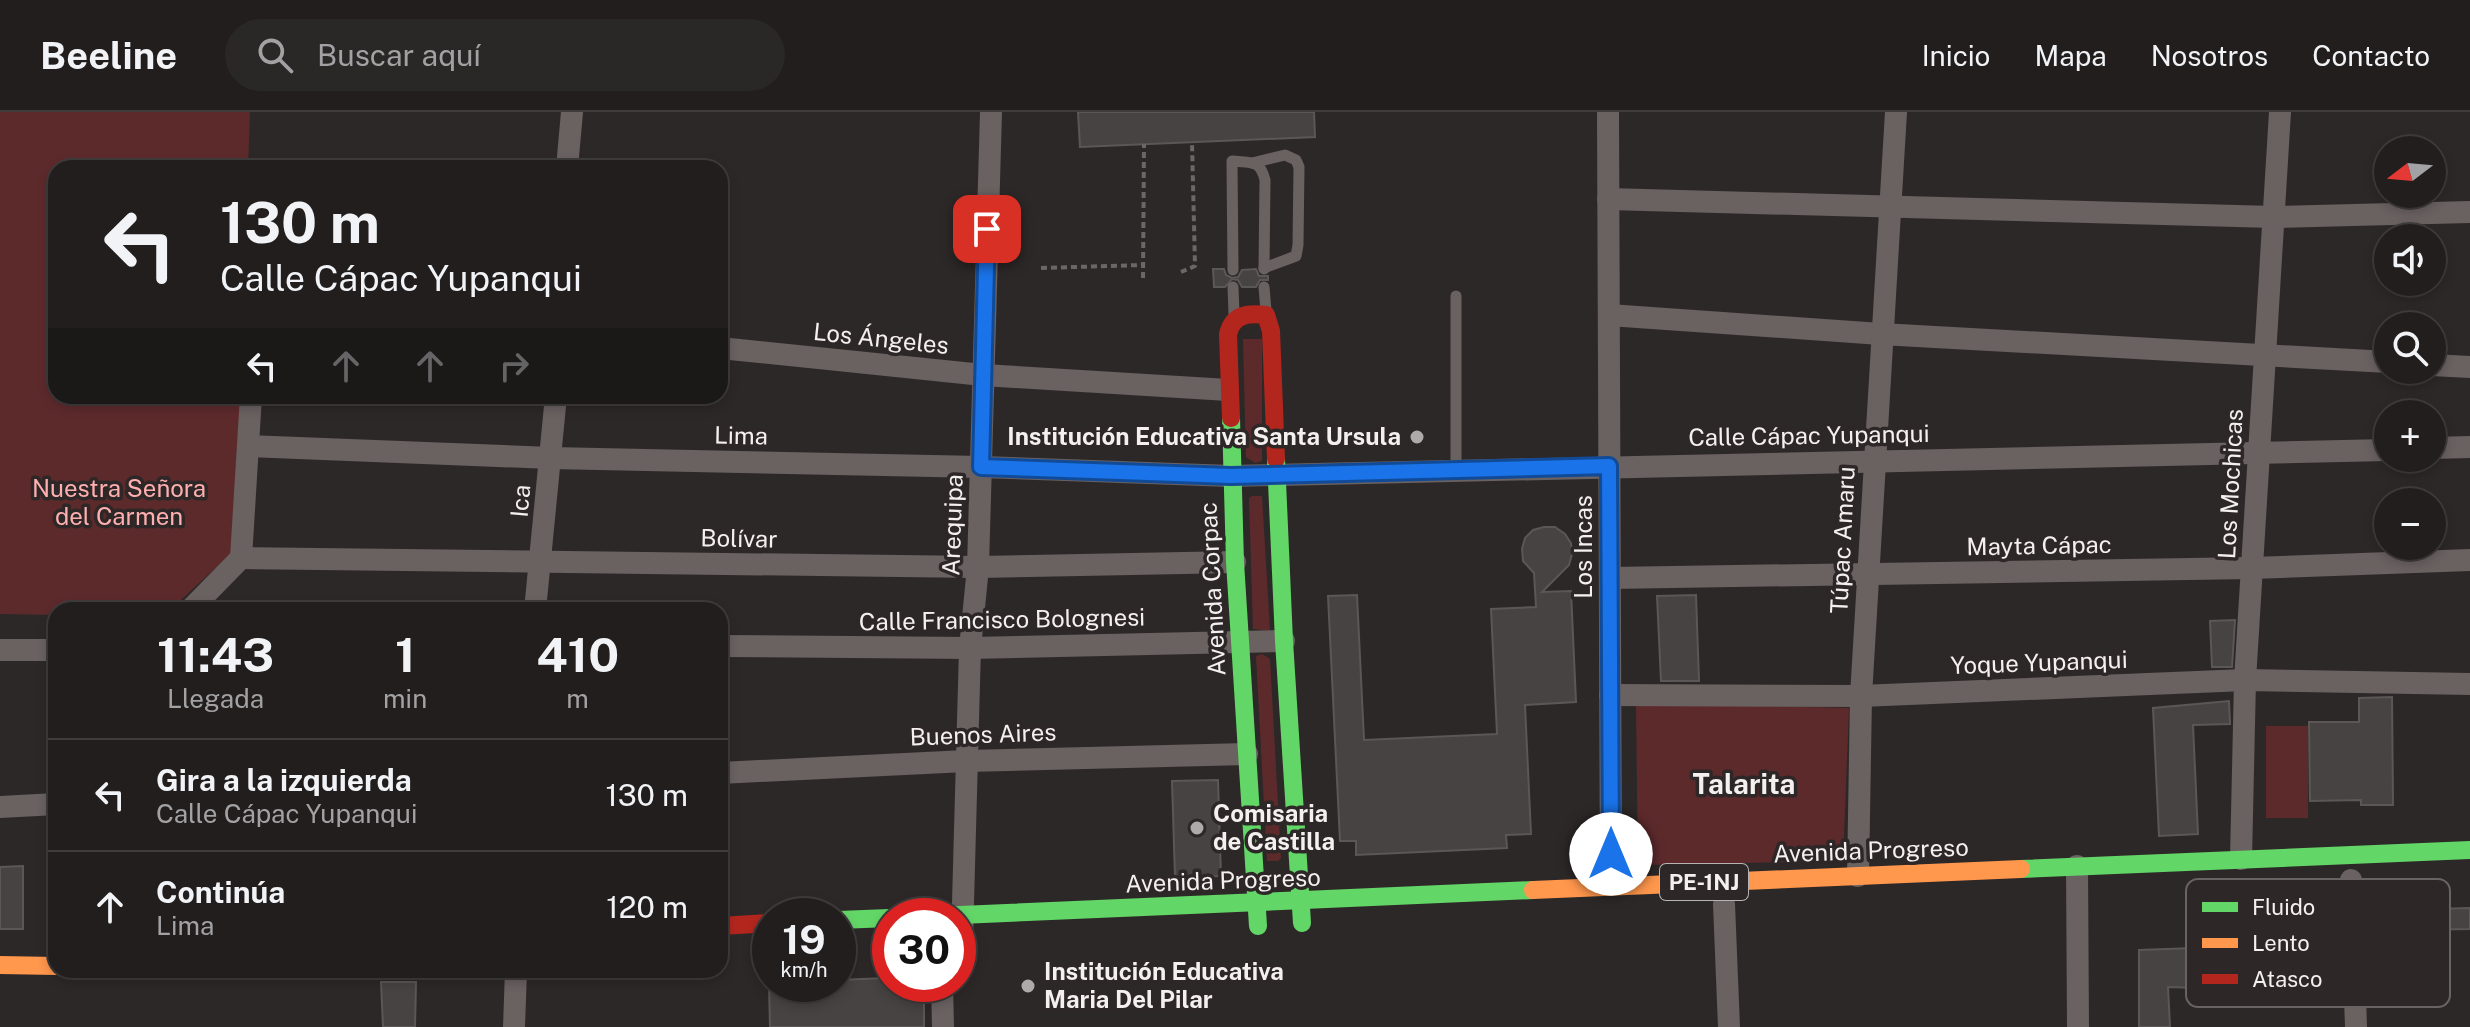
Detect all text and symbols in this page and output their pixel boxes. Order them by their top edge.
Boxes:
search box [225,19,785,91]
text: Beeline [40,33,177,78]
icon: search [253,33,297,77]
text: Buscar aquí [317,37,481,73]
text: Inicio [1922,39,1990,72]
text: Mapa [2034,39,2107,72]
text: Nosotros [2151,39,2268,72]
text: Contacto [2312,39,2430,72]
north arrow [2374,136,2446,208]
map controls [2374,136,2446,560]
text: 130 m [220,190,380,256]
icon: left [88,192,192,296]
pin [953,195,1021,263]
icon: arrive [965,207,1009,251]
button: sound [2374,224,2446,296]
text: Calle Cápac Yupanqui [220,257,582,299]
button: search [2374,312,2446,384]
street label: Los Ángeles [812,317,950,359]
icon: left [240,344,284,388]
icon: ahead [324,344,368,388]
icon: ahead [408,344,452,388]
icon: right [492,344,536,388]
button: + [2374,400,2446,472]
street label: Los Mochicas [2212,408,2248,560]
street label: Calle Cápac Yupanqui [1688,419,1930,451]
street label: Lima [714,421,768,449]
place label: Institución Educativa Santa Ursula [1007,422,1401,450]
marker: Institución Educativa Santa Ursula [1408,428,1426,446]
street label: Túpac Amaru [1824,466,1860,614]
park label: Nuestra Señora del Carmen [32,474,206,530]
street label: Arequipa [936,474,968,576]
street label: Ica [505,483,535,518]
button: − [2374,488,2446,560]
street label: Los Incas [1569,495,1597,599]
street label: Avenida Corpac [1193,501,1231,677]
street label: Bolívar [700,523,778,553]
street label: Mayta Cápac [1966,530,2112,560]
street label: Calle Francisco Bolognesi [859,603,1145,635]
text: 11:43 [157,626,274,683]
text: 1 [395,626,415,683]
text: 410 [536,626,619,683]
street label: Yoque Yupanqui [1950,645,2128,679]
text: Llegada [167,683,264,714]
text: min [383,683,427,714]
text: m [566,683,589,714]
street label: Buenos Aires [909,717,1057,751]
text: Gira a la izquierda [156,762,412,798]
district label: Talarita [1693,767,1795,800]
icon: left [88,773,132,817]
text: 130 m [605,777,688,813]
text: Calle Cápac Yupanqui [156,798,417,829]
place label: Comisaria de Castilla [1213,799,1335,855]
position arrow [1569,812,1653,896]
marker: Comisaria de Castilla [1188,819,1206,837]
street label: Avenida Progreso [1773,833,1969,867]
street label: Avenida Progreso [1125,863,1321,897]
road number: PE-1NJ [1660,864,1748,900]
text: Continúa [156,874,285,910]
legend [2186,879,2450,1007]
icon: ahead [88,885,132,929]
text: 120 m [606,889,688,925]
text: Fluido [2252,894,2315,920]
speed limit sign: 30 [872,898,976,1002]
text: Lima [156,910,214,941]
text: 19 [782,916,826,963]
text: Lento [2252,930,2310,956]
place label: Institución Educativa Maria Del Pilar [1044,957,1284,1013]
text: km/h [780,958,828,982]
text: Atasco [2252,966,2322,992]
marker: Institución Educativa Maria Del Pilar [1019,977,1037,995]

